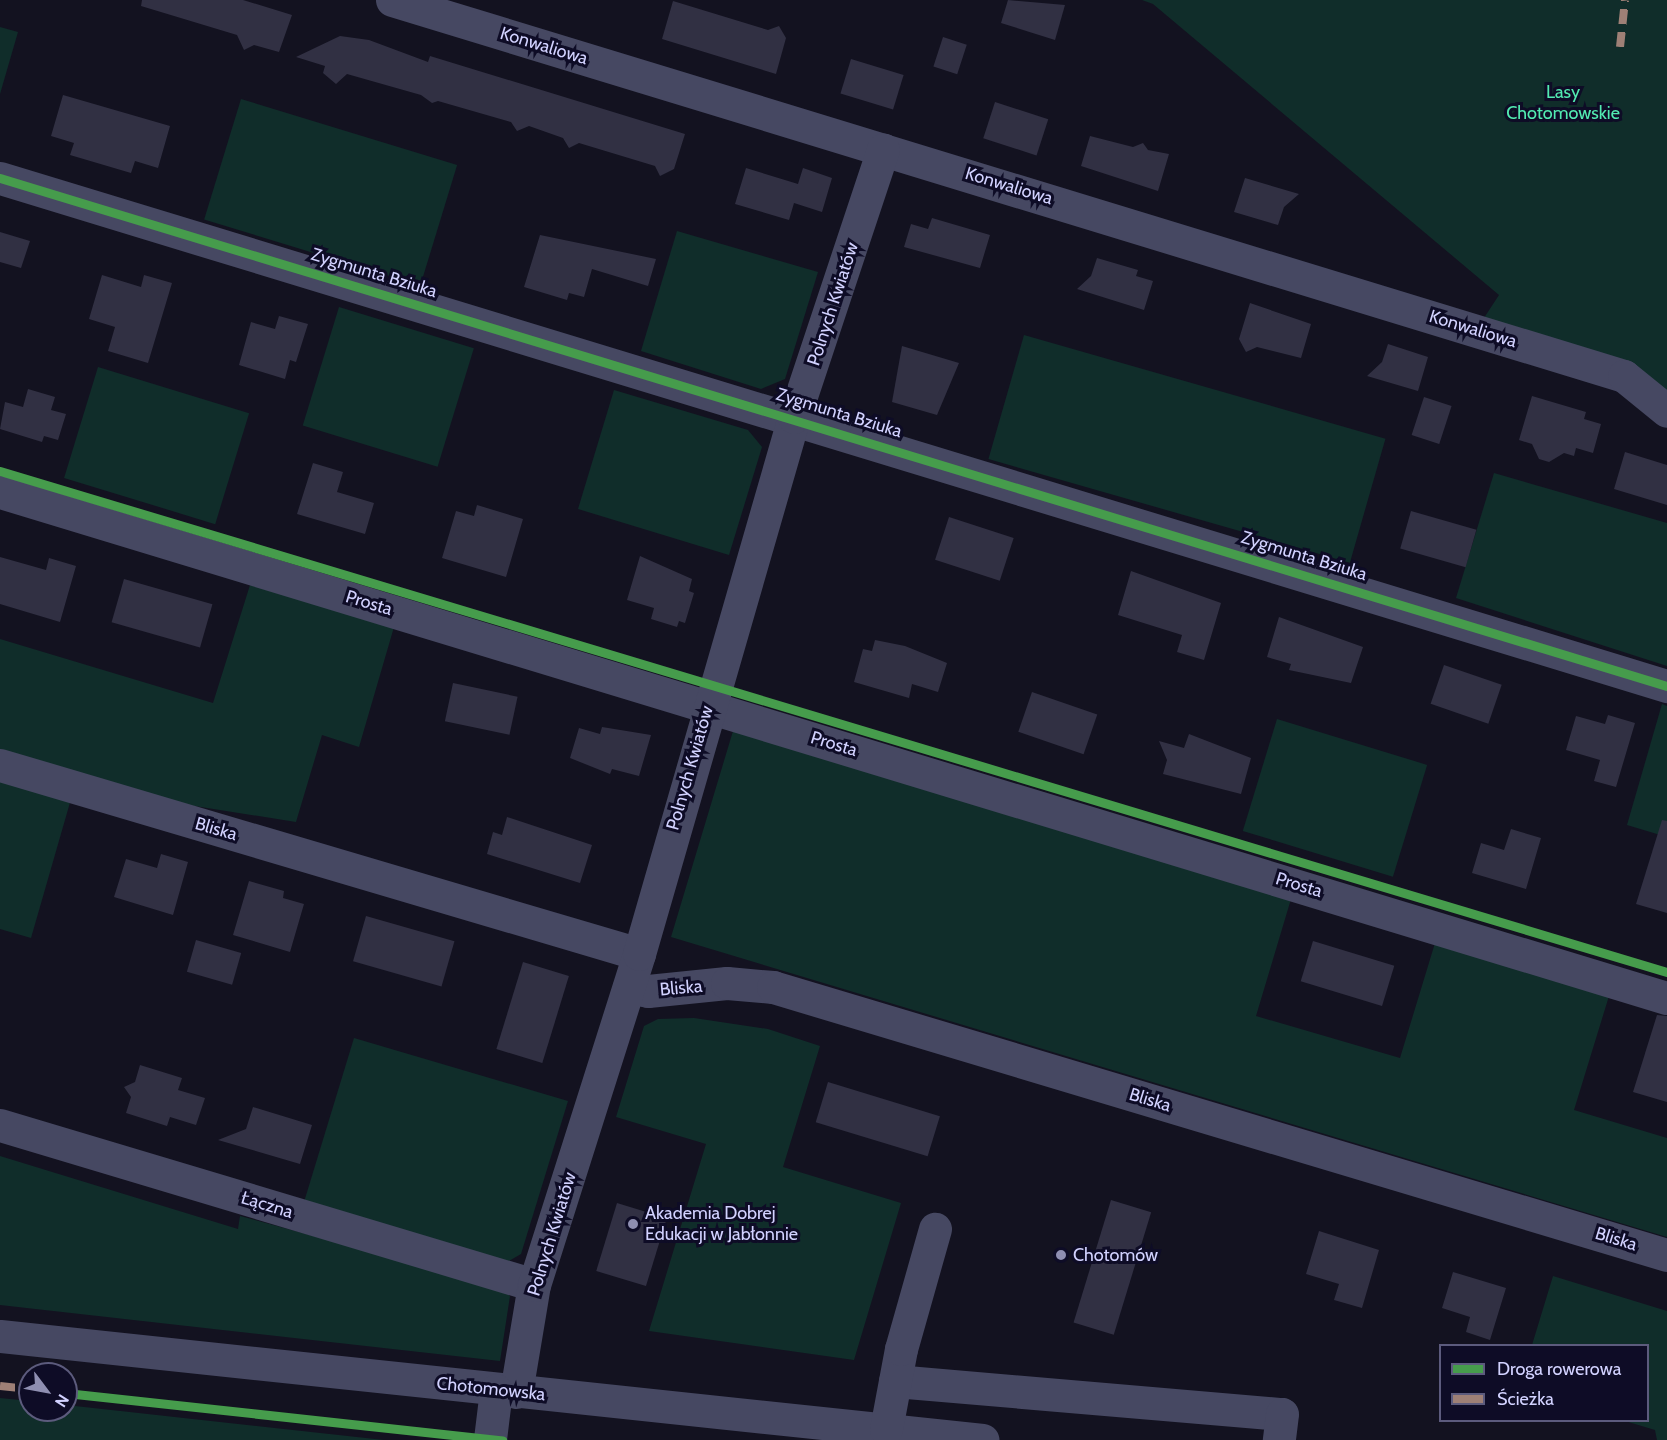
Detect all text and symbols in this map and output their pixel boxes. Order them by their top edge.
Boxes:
street label: Konwaliowa [498,22,590,70]
park label: Lasy Chotomowskie [1506,82,1620,124]
street label: Konwaliowa [963,162,1055,210]
street label: Polnych Kwiatów [803,240,863,368]
street label: Zygmunta Bziuka [309,244,439,302]
street label: Konwaliowa [1427,305,1519,353]
street label: Zygmunta Bziuka [774,384,904,442]
street label: Zygmunta Bziuka [1239,527,1369,585]
street label: Prosta [343,586,395,620]
street label: Polnych Kwiatów [662,703,718,833]
street label: Prosta [808,727,860,761]
street label: Bliska [192,813,240,845]
street label: Prosta [1273,868,1325,902]
street label: Bliska [659,975,703,1001]
street label: Bliska [1126,1083,1174,1117]
street label: Polnych Kwiatów [523,1169,581,1299]
street label: Łączna [238,1187,296,1223]
place label: Akademia Dobrej Edukacji w Jabłonnie [645,1203,798,1246]
marker: Akademia Dobrej Edukacji w Jabłonnie [626,1217,640,1231]
street label: Bliska [1592,1222,1640,1256]
place label: Chotomów [1073,1244,1158,1266]
marker: Chotomów [1054,1248,1068,1262]
legend [1439,1344,1649,1422]
text: Droga rowerowa [1497,1358,1621,1380]
north arrow [18,1362,78,1422]
street label: Chotomowska [436,1373,546,1405]
text: Ścieżka [1497,1388,1554,1410]
text: N [51,1391,73,1411]

